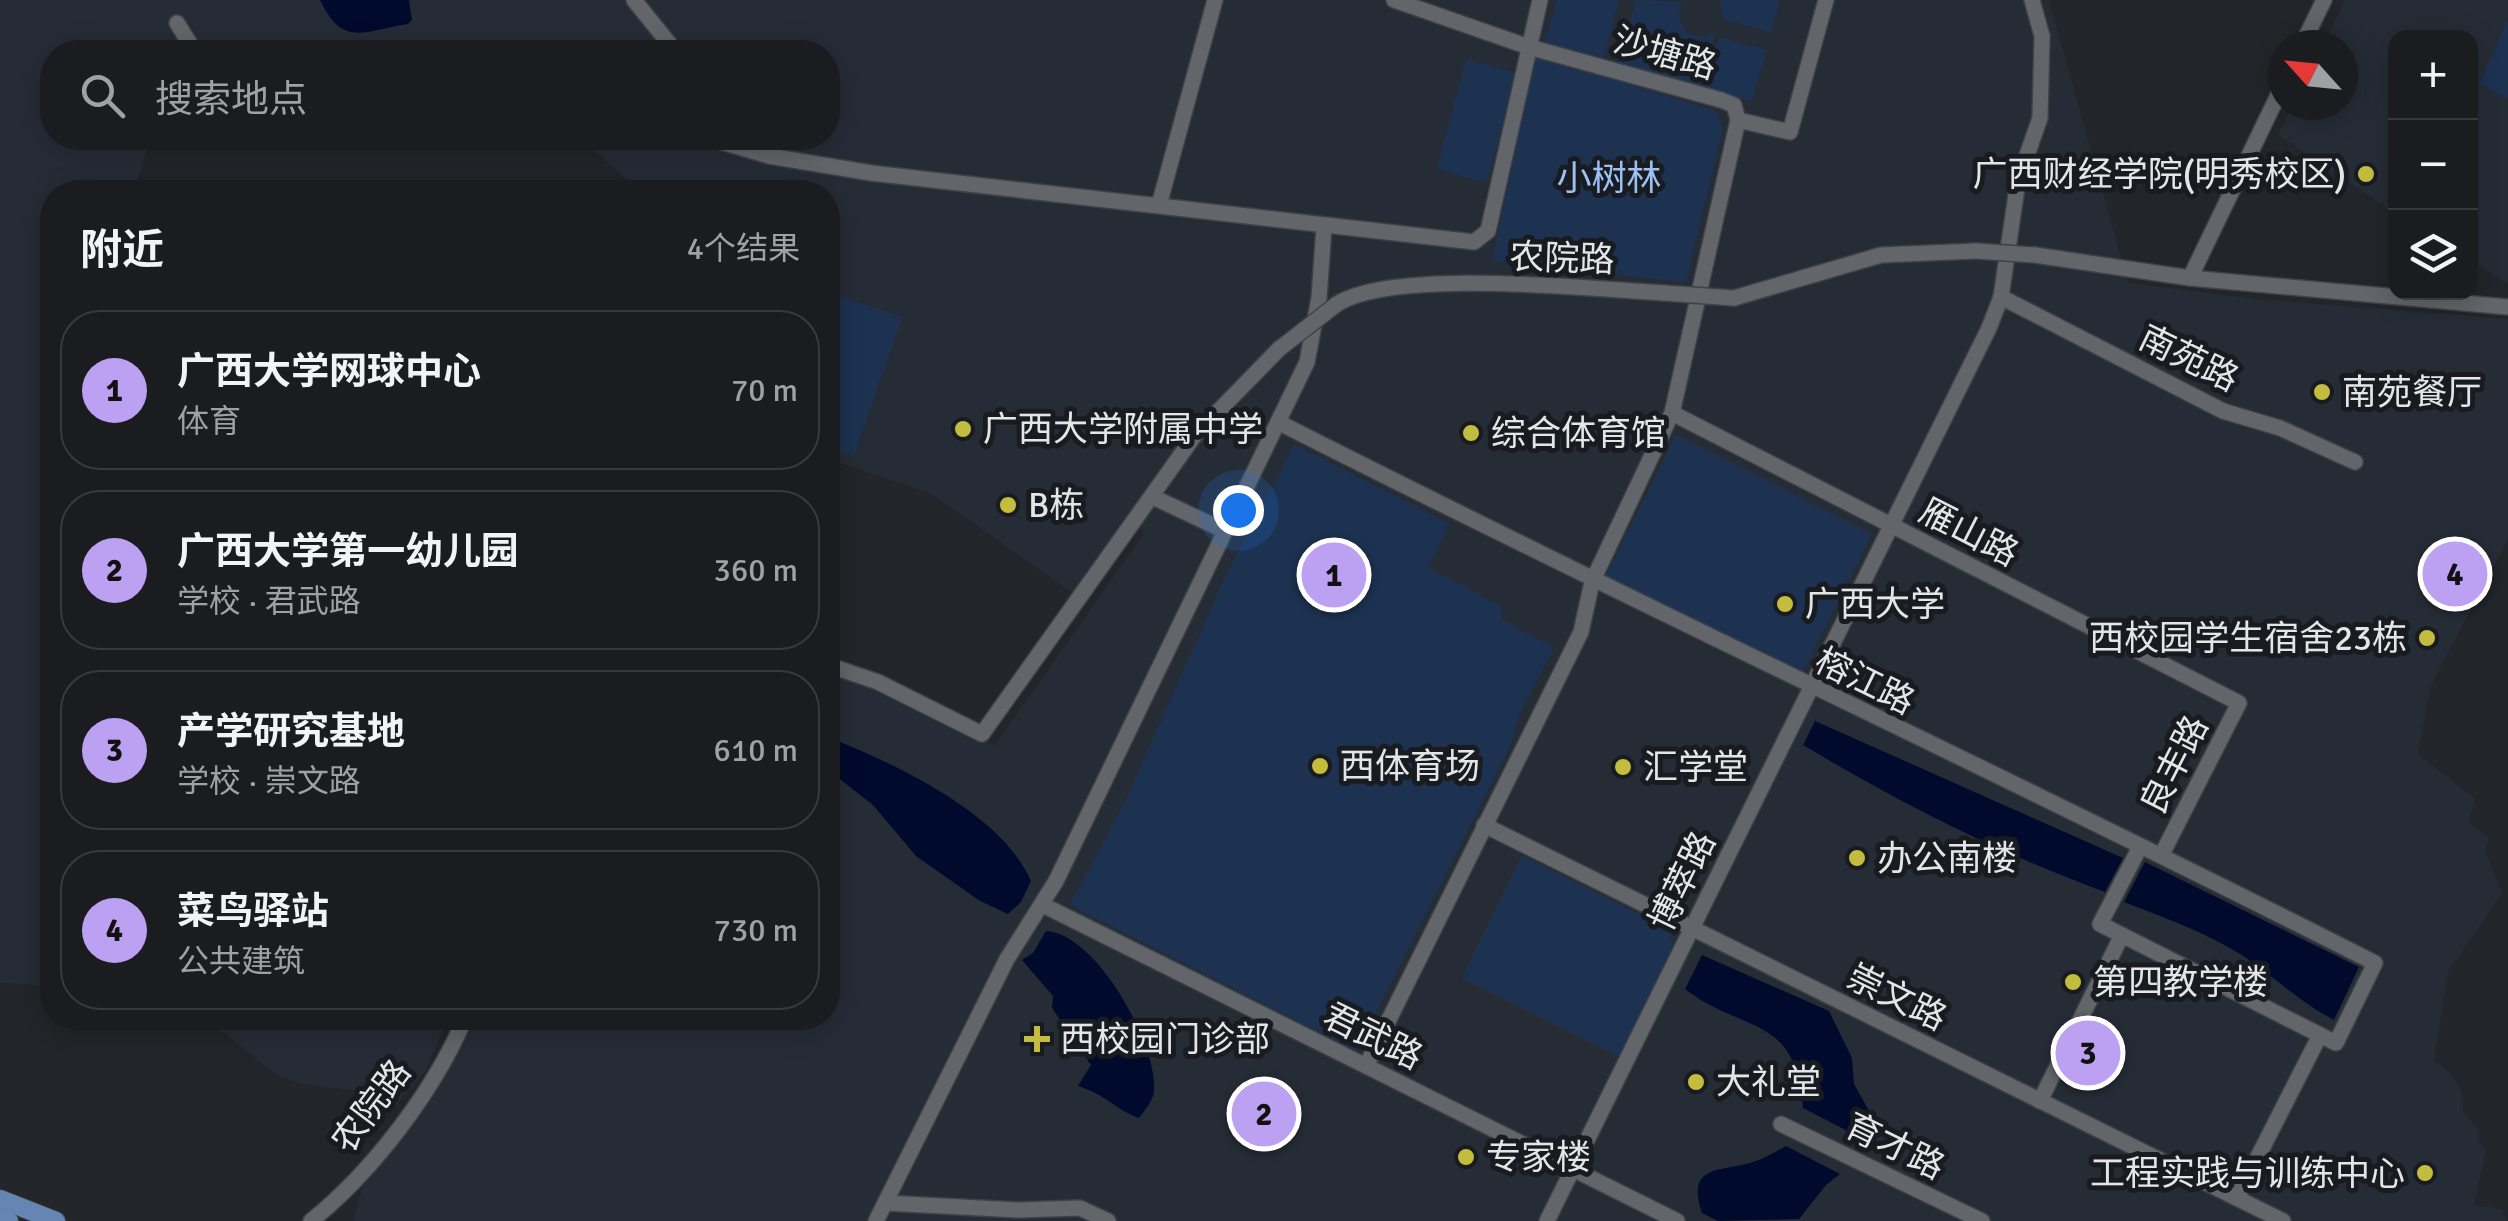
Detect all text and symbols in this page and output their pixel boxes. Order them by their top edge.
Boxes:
street label: 沙塘路 [1608,18,1721,89]
north arrow [2268,30,2358,120]
map controls [2388,30,2478,300]
button: + [2388,30,2478,120]
search box [40,40,840,150]
icon: search [75,68,130,123]
text: 搜索地点 [155,76,307,123]
button: − [2388,120,2478,210]
place label: 广西财经学院(明秀校区) [1973,153,2346,196]
park label: 小树林 [1556,157,1662,200]
marker: 广西财经学院(明秀校区) [2355,163,2377,185]
button: layers [2388,210,2478,300]
text: 附近 [80,225,164,276]
text: 4个结果 [687,229,800,268]
street label: 农院路 [1509,235,1615,282]
street label: 南苑路 [2132,316,2245,401]
text: 广西大学网球中心 [177,348,481,395]
text: 1 [106,371,123,410]
text: 70 m [731,371,798,410]
place label: 南苑餐厅 [2342,371,2482,414]
marker: 南苑餐厅 [2311,381,2333,403]
text: 体育 [177,402,241,441]
place label: 广西大学附属中学 [983,408,1263,451]
place label: 综合体育馆 [1491,412,1666,455]
marker: 广西大学附属中学 [952,418,974,440]
marker: 综合体育馆 [1460,422,1482,444]
place label: B栋 [1028,484,1084,527]
your location [1213,485,1264,536]
street label: 雁山路 [1912,489,2025,575]
marker: B栋 [997,494,1019,516]
text: 广西大学第一幼儿园 [177,528,519,575]
pin: 4 [2422,536,2488,612]
pin: 1 [1302,538,1366,612]
text: 2 [106,551,123,590]
text: 360 m [714,551,798,590]
text: 学校 · 君武路 [177,582,361,621]
place label: 广西大学 [1805,583,1945,626]
marker: 广西大学 [1774,593,1796,615]
place label: 西校园学生宿舍23栋 [2089,617,2407,660]
marker: 西校园学生宿舍23栋 [2416,627,2438,649]
street label: 榕江路 [1808,639,1921,724]
text: 产学研究基地 [177,708,405,755]
street label: 良丰路 [2131,709,2217,822]
text: 3 [106,731,123,770]
text: 610 m [714,731,798,770]
place label: 西体育场 [1340,745,1480,788]
place label: 汇学堂 [1643,746,1748,789]
marker: 西体育场 [1309,755,1331,777]
marker: 汇学堂 [1612,756,1634,778]
text: 学校 · 崇文路 [177,762,361,801]
street label: 博萃路 [1640,825,1725,938]
place label: 办公南楼 [1877,837,2017,880]
marker: 办公南楼 [1846,847,1868,869]
text: 菜鸟驿站 [177,888,329,935]
text: 4 [106,911,123,950]
text: 730 m [714,911,798,950]
text: 公共建筑 [177,942,305,981]
street label: 崇文路 [1840,955,1953,1040]
place label: 第四教学楼 [2093,961,2268,1004]
marker: 第四教学楼 [2062,971,2084,993]
street label: 君武路 [1316,994,1429,1079]
pin: 3 [2056,1016,2120,1090]
place label: 西校园门诊部 [1060,1018,1270,1061]
marker: 西校园门诊部 [1024,1026,1050,1052]
street label: 农院路 [323,1051,420,1161]
place label: 大礼堂 [1716,1061,1821,1104]
marker: 大礼堂 [1685,1071,1707,1093]
pin: 2 [1232,1076,1296,1152]
street label: 育才路 [1838,1104,1951,1189]
place label: 专家楼 [1486,1136,1591,1179]
marker: 专家楼 [1455,1146,1477,1168]
place label: 工程实践与训练中心 [2090,1152,2405,1195]
marker: 工程实践与训练中心 [2414,1162,2436,1184]

